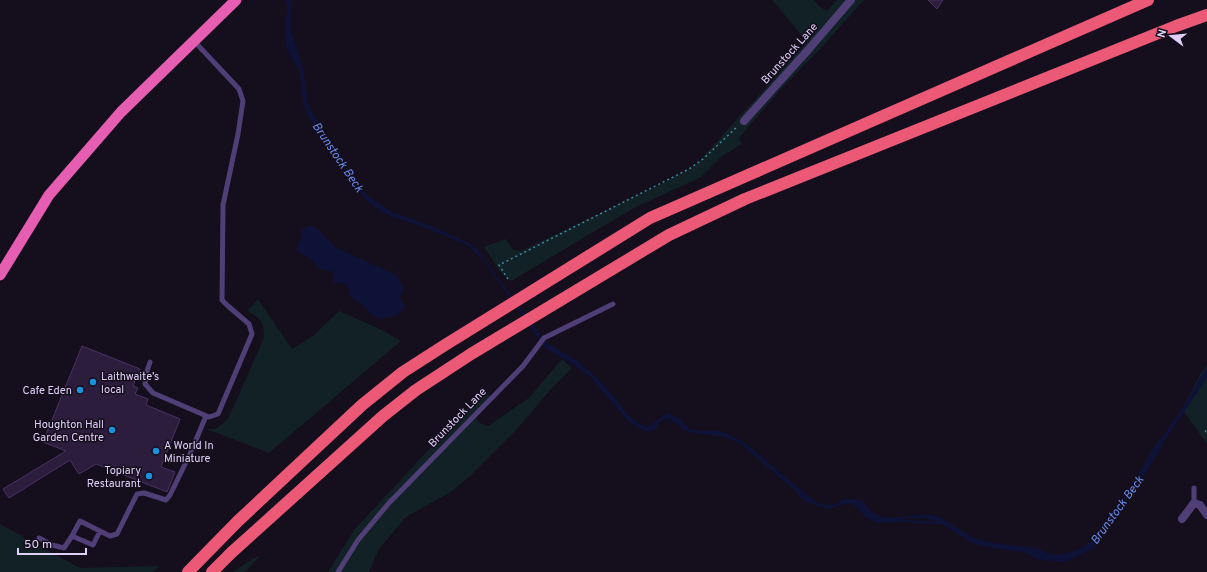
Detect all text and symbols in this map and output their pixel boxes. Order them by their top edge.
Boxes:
north arrow [1151,16,1191,56]
street label: Brunstock Lane [759,20,821,87]
text: N [1155,28,1170,39]
water label: Brunstock Beck [308,119,367,196]
place label: Laithwaite’s local [101,370,159,397]
marker: Laithwaite’s local [88,377,98,387]
place label: Cafe Eden [23,384,72,398]
marker: Cafe Eden [75,385,85,395]
street label: Brunstock Lane [426,385,490,450]
place label: Houghton Hall Garden Centre [33,418,104,445]
marker: Houghton Hall Garden Centre [107,425,117,435]
place label: A World In Miniature [164,439,214,466]
marker: A World In Miniature [151,446,161,456]
place label: Topiary Restaurant [87,464,141,491]
marker: Topiary Restaurant [144,471,154,481]
water label: Brunstock Beck [1087,472,1149,548]
scale bar [18,530,86,556]
text: 50 m [24,537,52,553]

